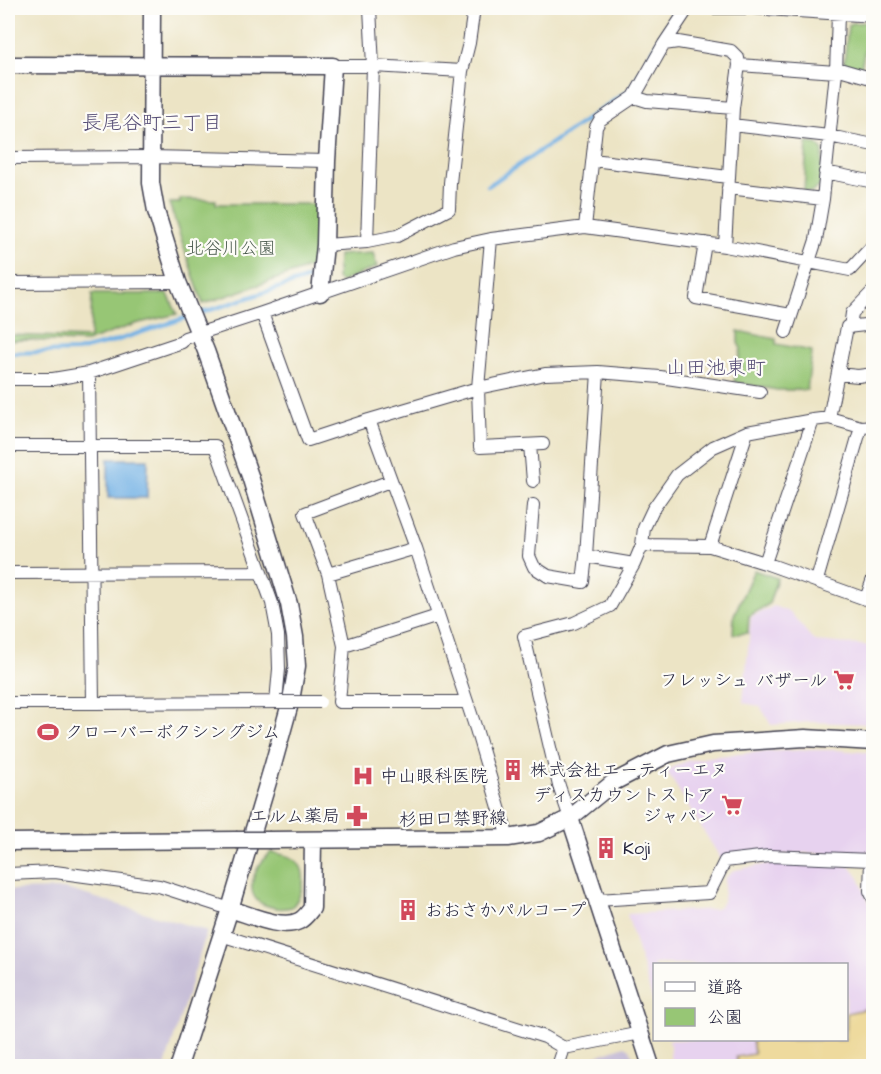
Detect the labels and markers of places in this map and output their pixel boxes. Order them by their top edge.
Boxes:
place label: フレッシュ バザール [660,668,827,693]
supermarket icon: フレッシュ バザール [832,668,856,692]
sports icon: クローバーボクシングジム [36,720,60,744]
place label: クローバーボクシングジム [65,720,280,745]
building icon: 株式会社エーティーエヌ [501,758,525,782]
place label: 株式会社エーティーエヌ [530,758,728,783]
hospital icon: 中山眼科医院 [351,764,375,788]
place label: 中山眼科医院 [380,764,488,789]
place label: ディスカウントストア ジャパン [534,783,715,829]
supermarket icon: ディスカウントストア ジャパン [720,793,744,817]
place label: エルム薬局 [250,804,340,829]
pharmacy icon: エルム薬局 [345,804,369,828]
building icon: Koji [594,836,618,860]
place label: Koji [623,836,650,861]
building icon: おおさかパルコープ [396,898,420,922]
place label: おおさかパルコープ [425,898,586,923]

